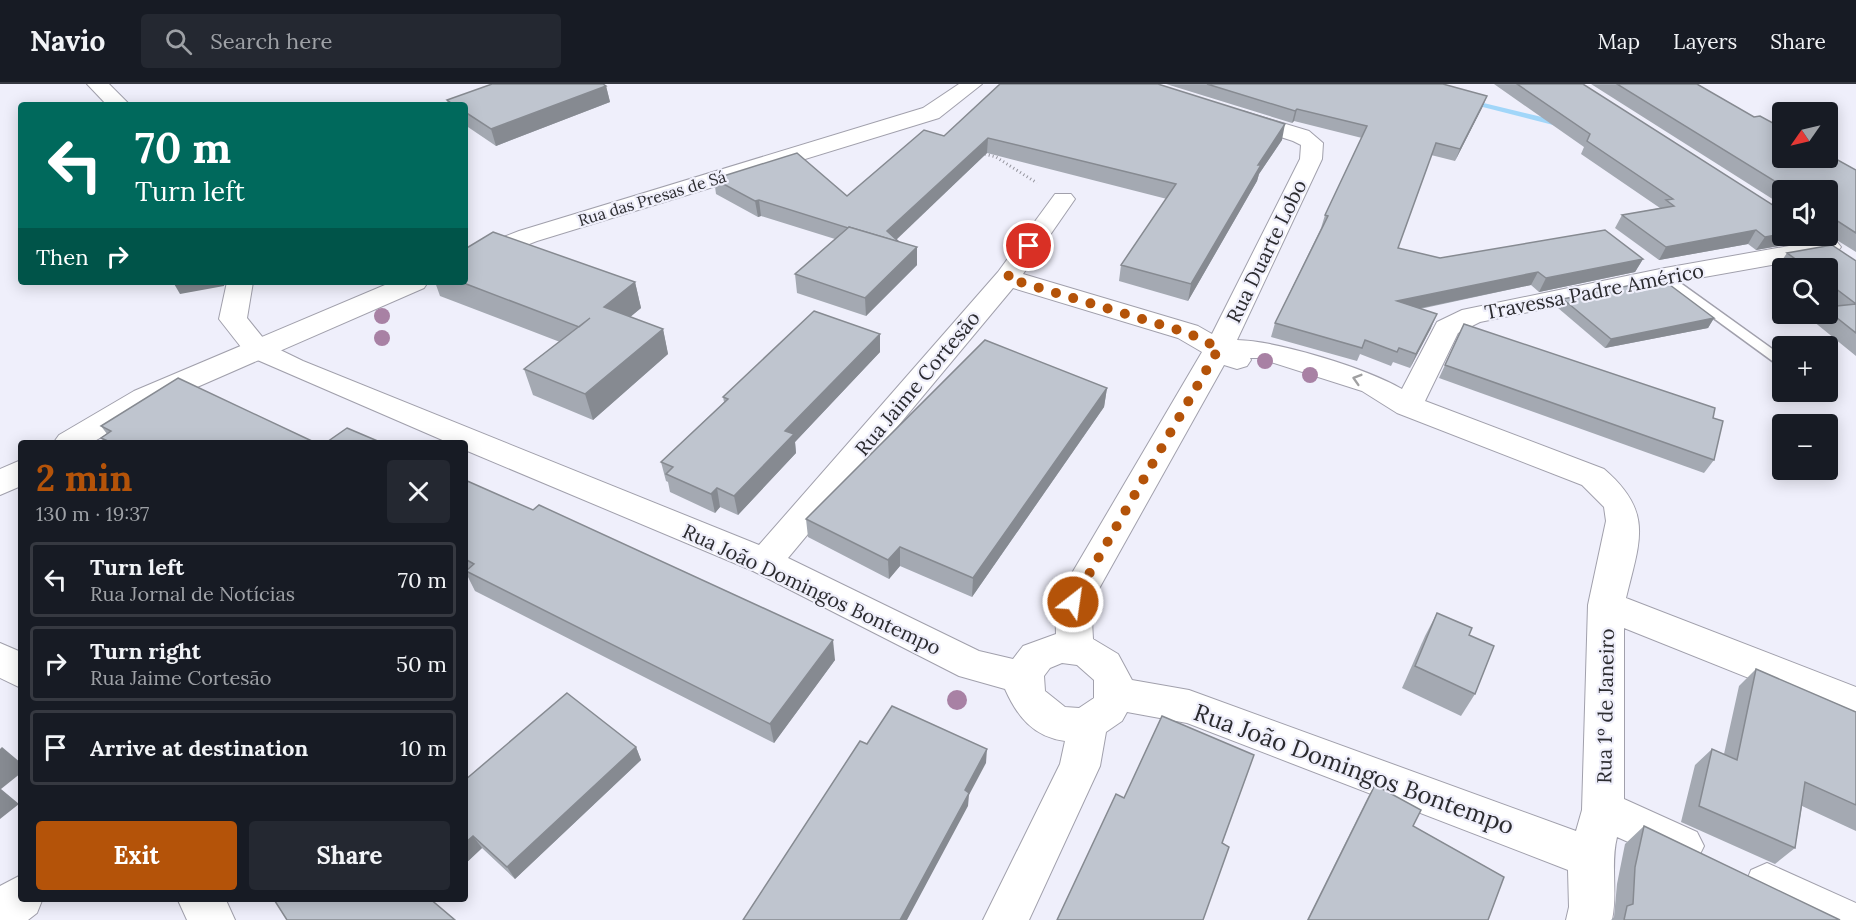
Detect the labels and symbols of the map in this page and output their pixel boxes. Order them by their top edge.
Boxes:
north arrow [1772,102,1838,168]
street label: Rua das Presas de Sá [576,166,728,230]
street label: Rua Duarte Lobo [1220,175,1312,327]
pin [1003,220,1054,271]
street label: Travessa Padre Américo [1482,257,1706,325]
street label: Rua Jaime Cortesão [849,305,985,461]
one-way arrow [1352,374,1363,386]
street label: Rua João Domingos Bontempo [679,518,945,660]
position arrow [1041,570,1105,634]
street label: Rua 1º de Janeiro [1591,628,1619,784]
street label: Rua João Domingos Bontempo [1190,697,1518,841]

